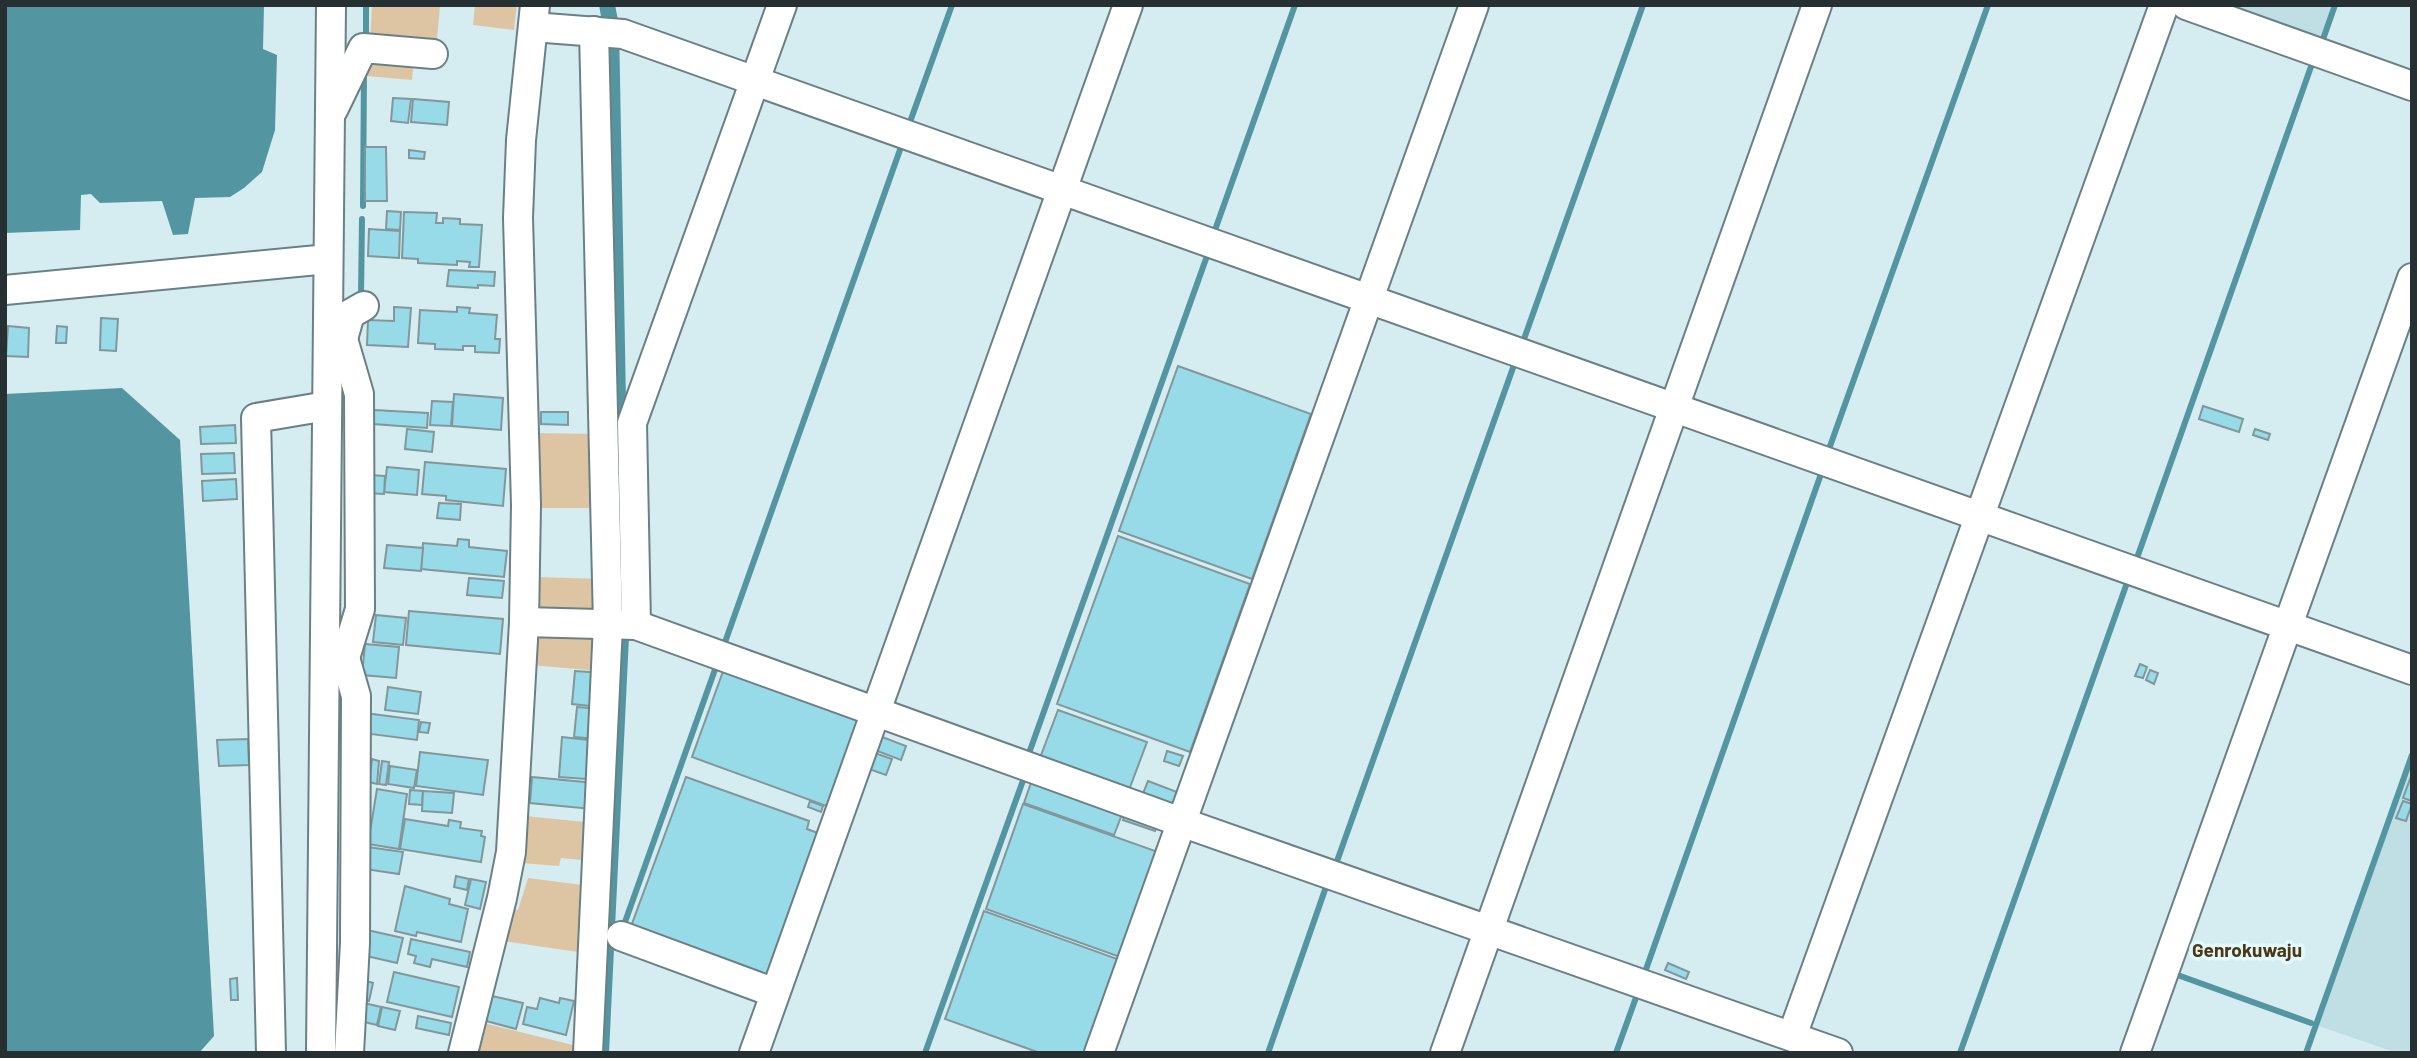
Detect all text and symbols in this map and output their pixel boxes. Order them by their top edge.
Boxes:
district label: Genrokuwaju [2192,938,2302,961]

